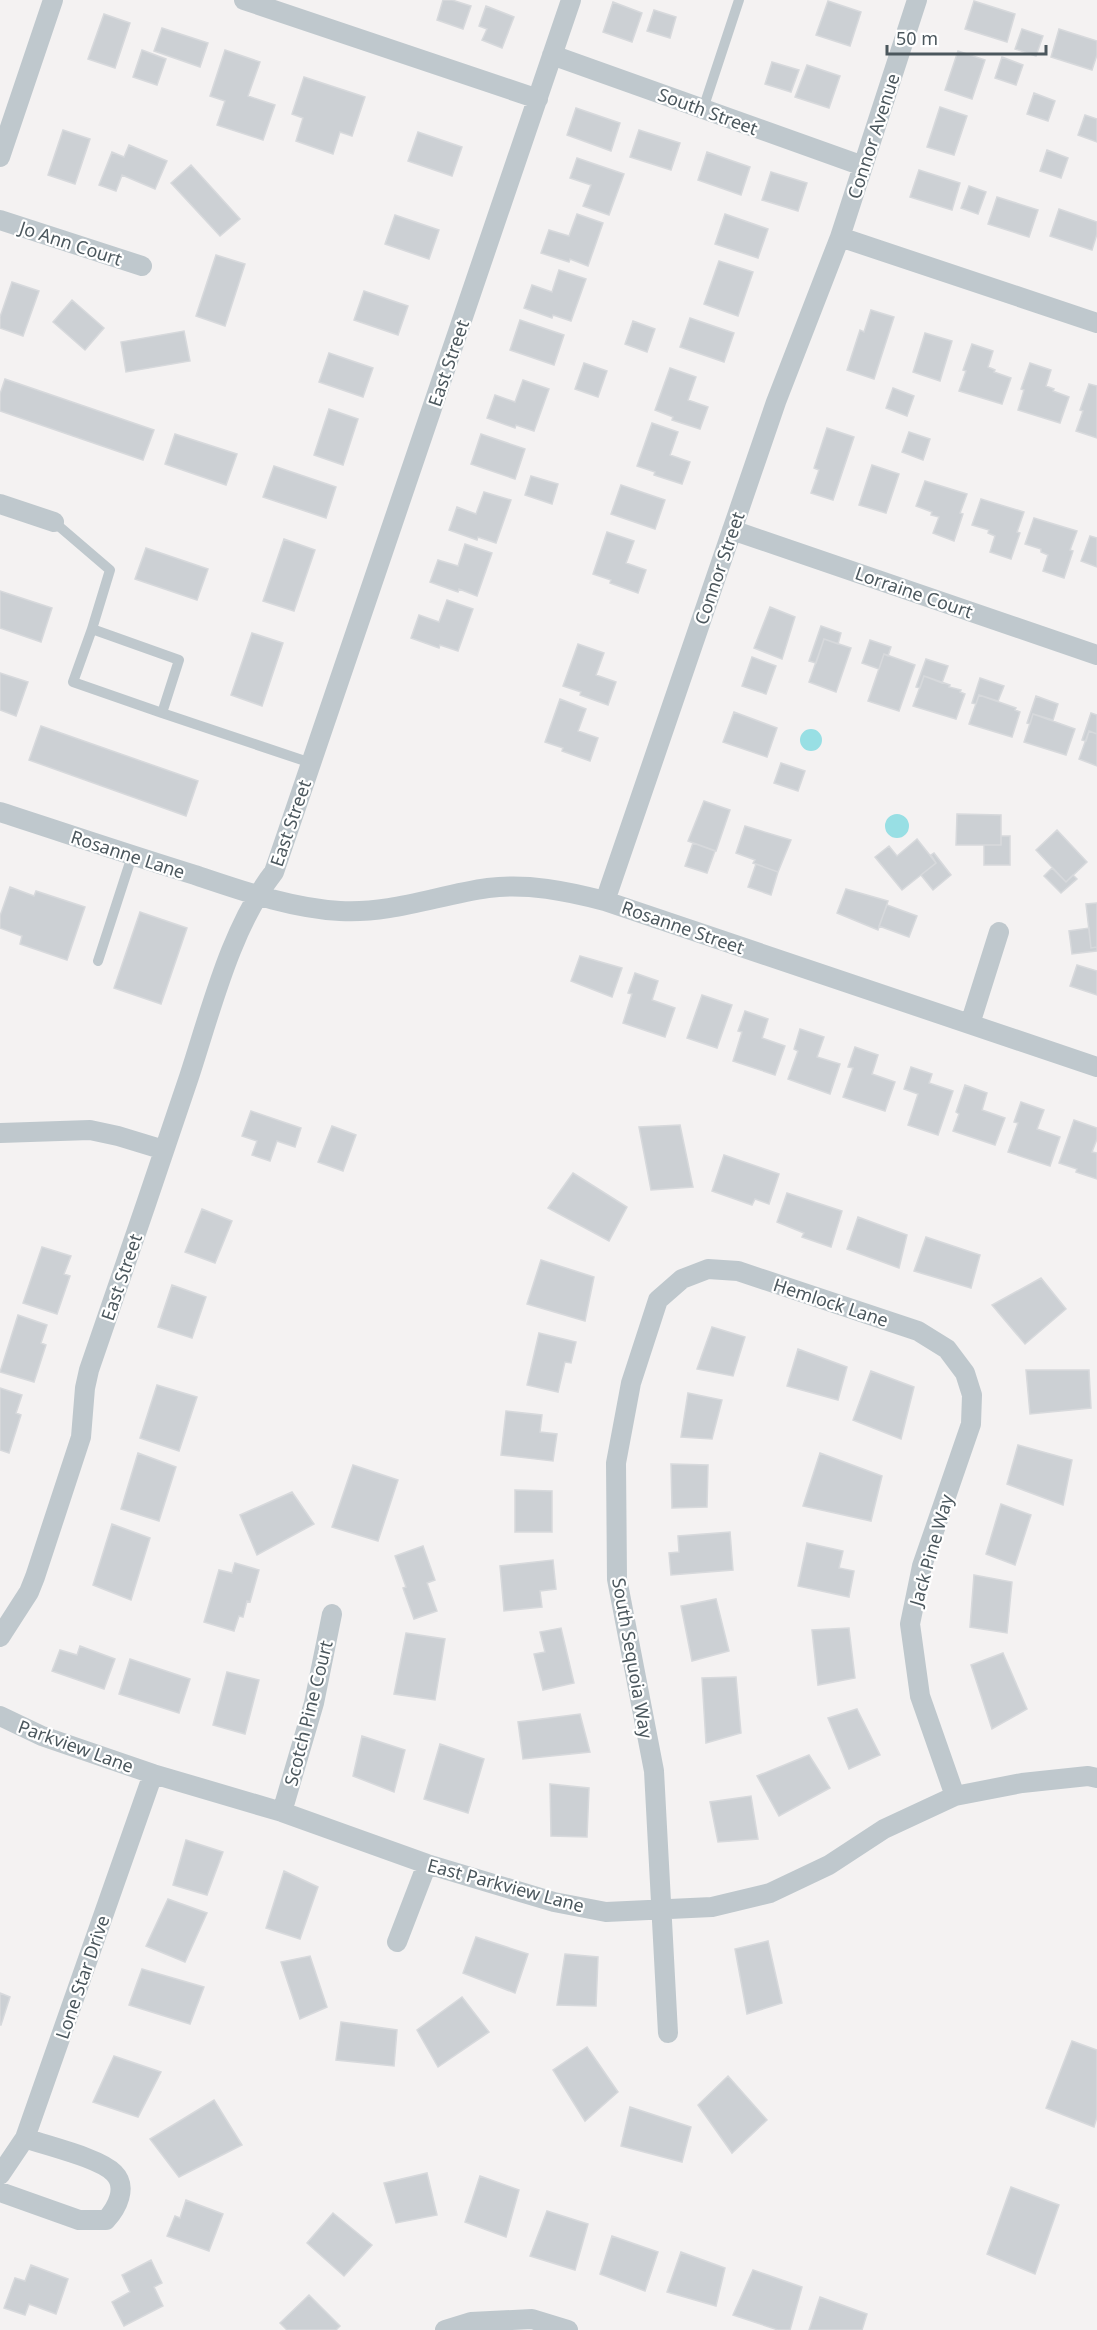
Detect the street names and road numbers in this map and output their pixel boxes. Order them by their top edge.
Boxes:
street label: Connor Avenue [841,70,905,202]
street label: South Street [655,82,762,140]
street label: Jo Ann Court [15,215,126,271]
street label: East Street [422,316,474,410]
street label: Connor Street [688,508,750,628]
street label: Lorraine Court [852,561,976,624]
street label: East Street [264,776,316,870]
street label: Rosanne Lane [68,824,188,884]
street label: Rosanne Street [619,895,748,959]
street label: East Street [95,1230,147,1324]
street label: Hemlock Lane [770,1272,892,1332]
street label: Jack Pine Way [903,1491,959,1611]
street label: South Sequoia Way [607,1576,659,1741]
street label: Scotch Pine Court [278,1637,338,1788]
street label: Parkview Lane [15,1714,137,1778]
street label: East Parkview Lane [425,1853,587,1917]
street label: Lone Star Drive [50,1912,114,2042]

